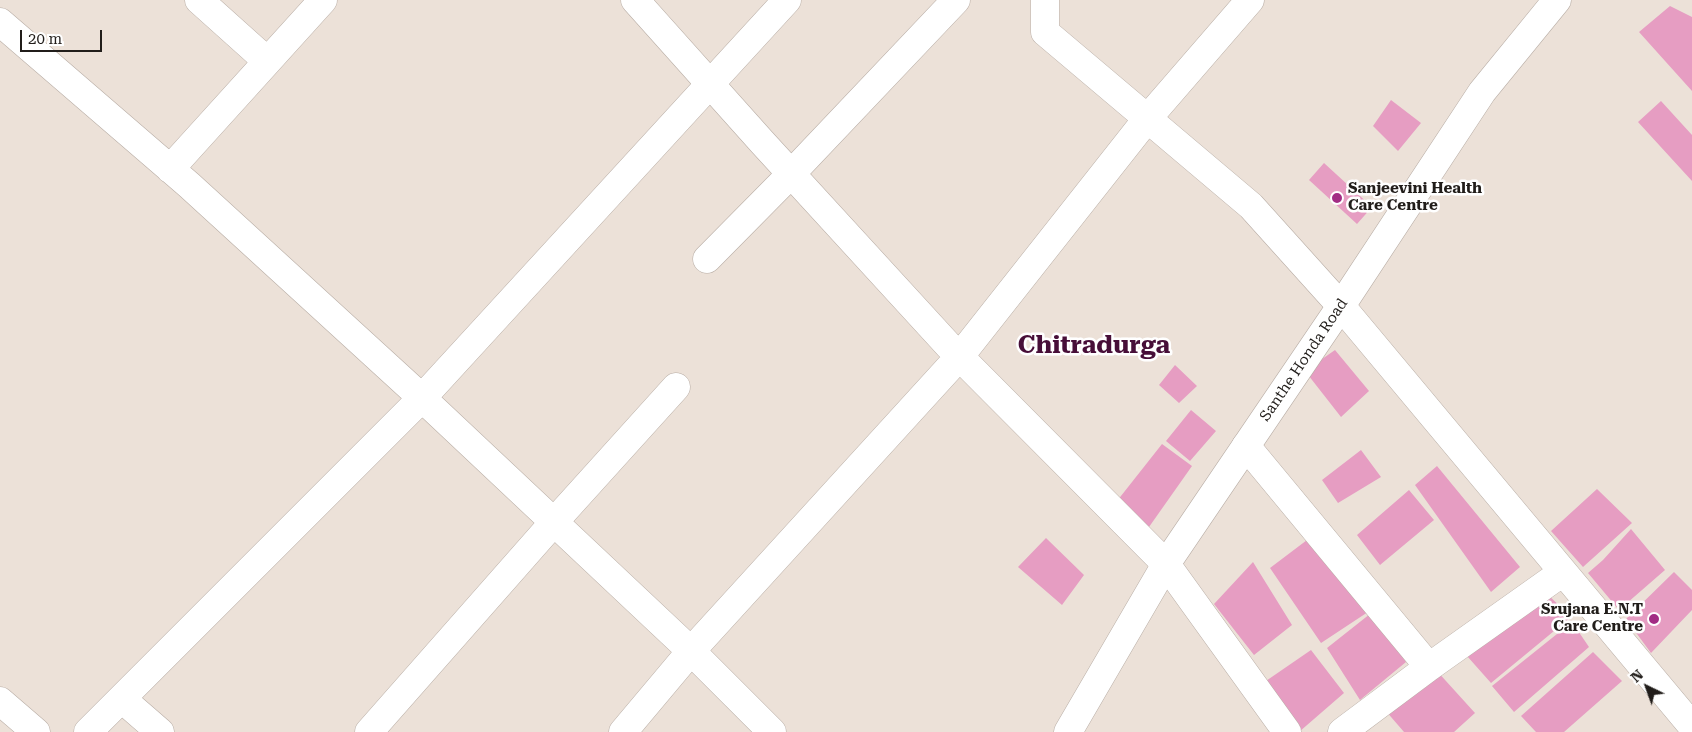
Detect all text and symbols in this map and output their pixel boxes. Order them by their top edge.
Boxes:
scale bar [22,20,105,52]
text: 20 m [28,30,62,48]
place label: Sanjeevini Health Care Centre [1348,180,1482,215]
marker: Sanjeevini Health Care Centre [1330,191,1344,205]
street label: Santhe Honda Road [1256,295,1352,425]
district label: Chitradurga [1018,331,1170,361]
place label: Srujana E.N.T Care Centre [1541,601,1643,636]
marker: Srujana E.N.T Care Centre [1647,612,1661,626]
north arrow [1622,662,1672,712]
text: N [1628,666,1646,685]

